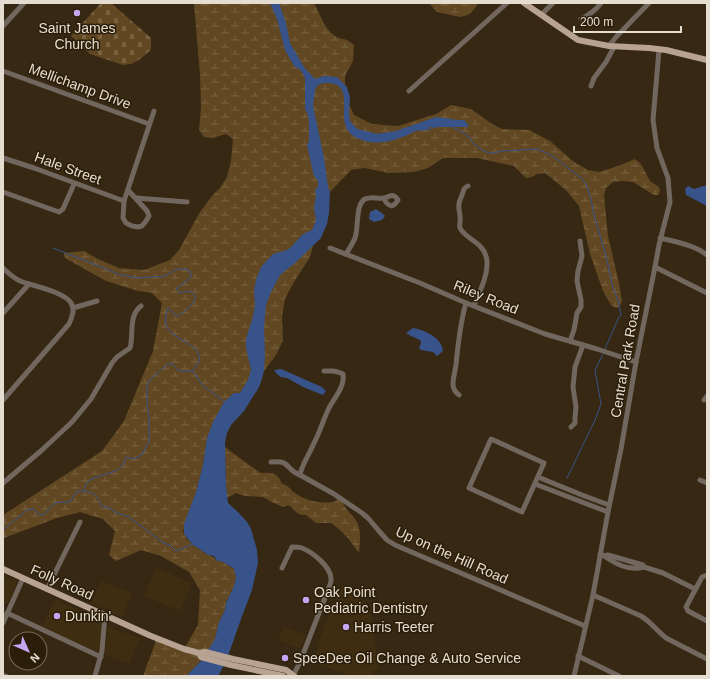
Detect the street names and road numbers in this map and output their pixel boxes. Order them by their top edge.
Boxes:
street label: Mellichamp Drive [27,60,133,112]
street label: Hale Street [32,149,104,188]
street label: Riley Road [451,277,521,317]
street label: Central Park Road [607,303,643,419]
street label: Up on the Hill Road [393,523,511,587]
street label: Folly Road [28,561,96,603]

